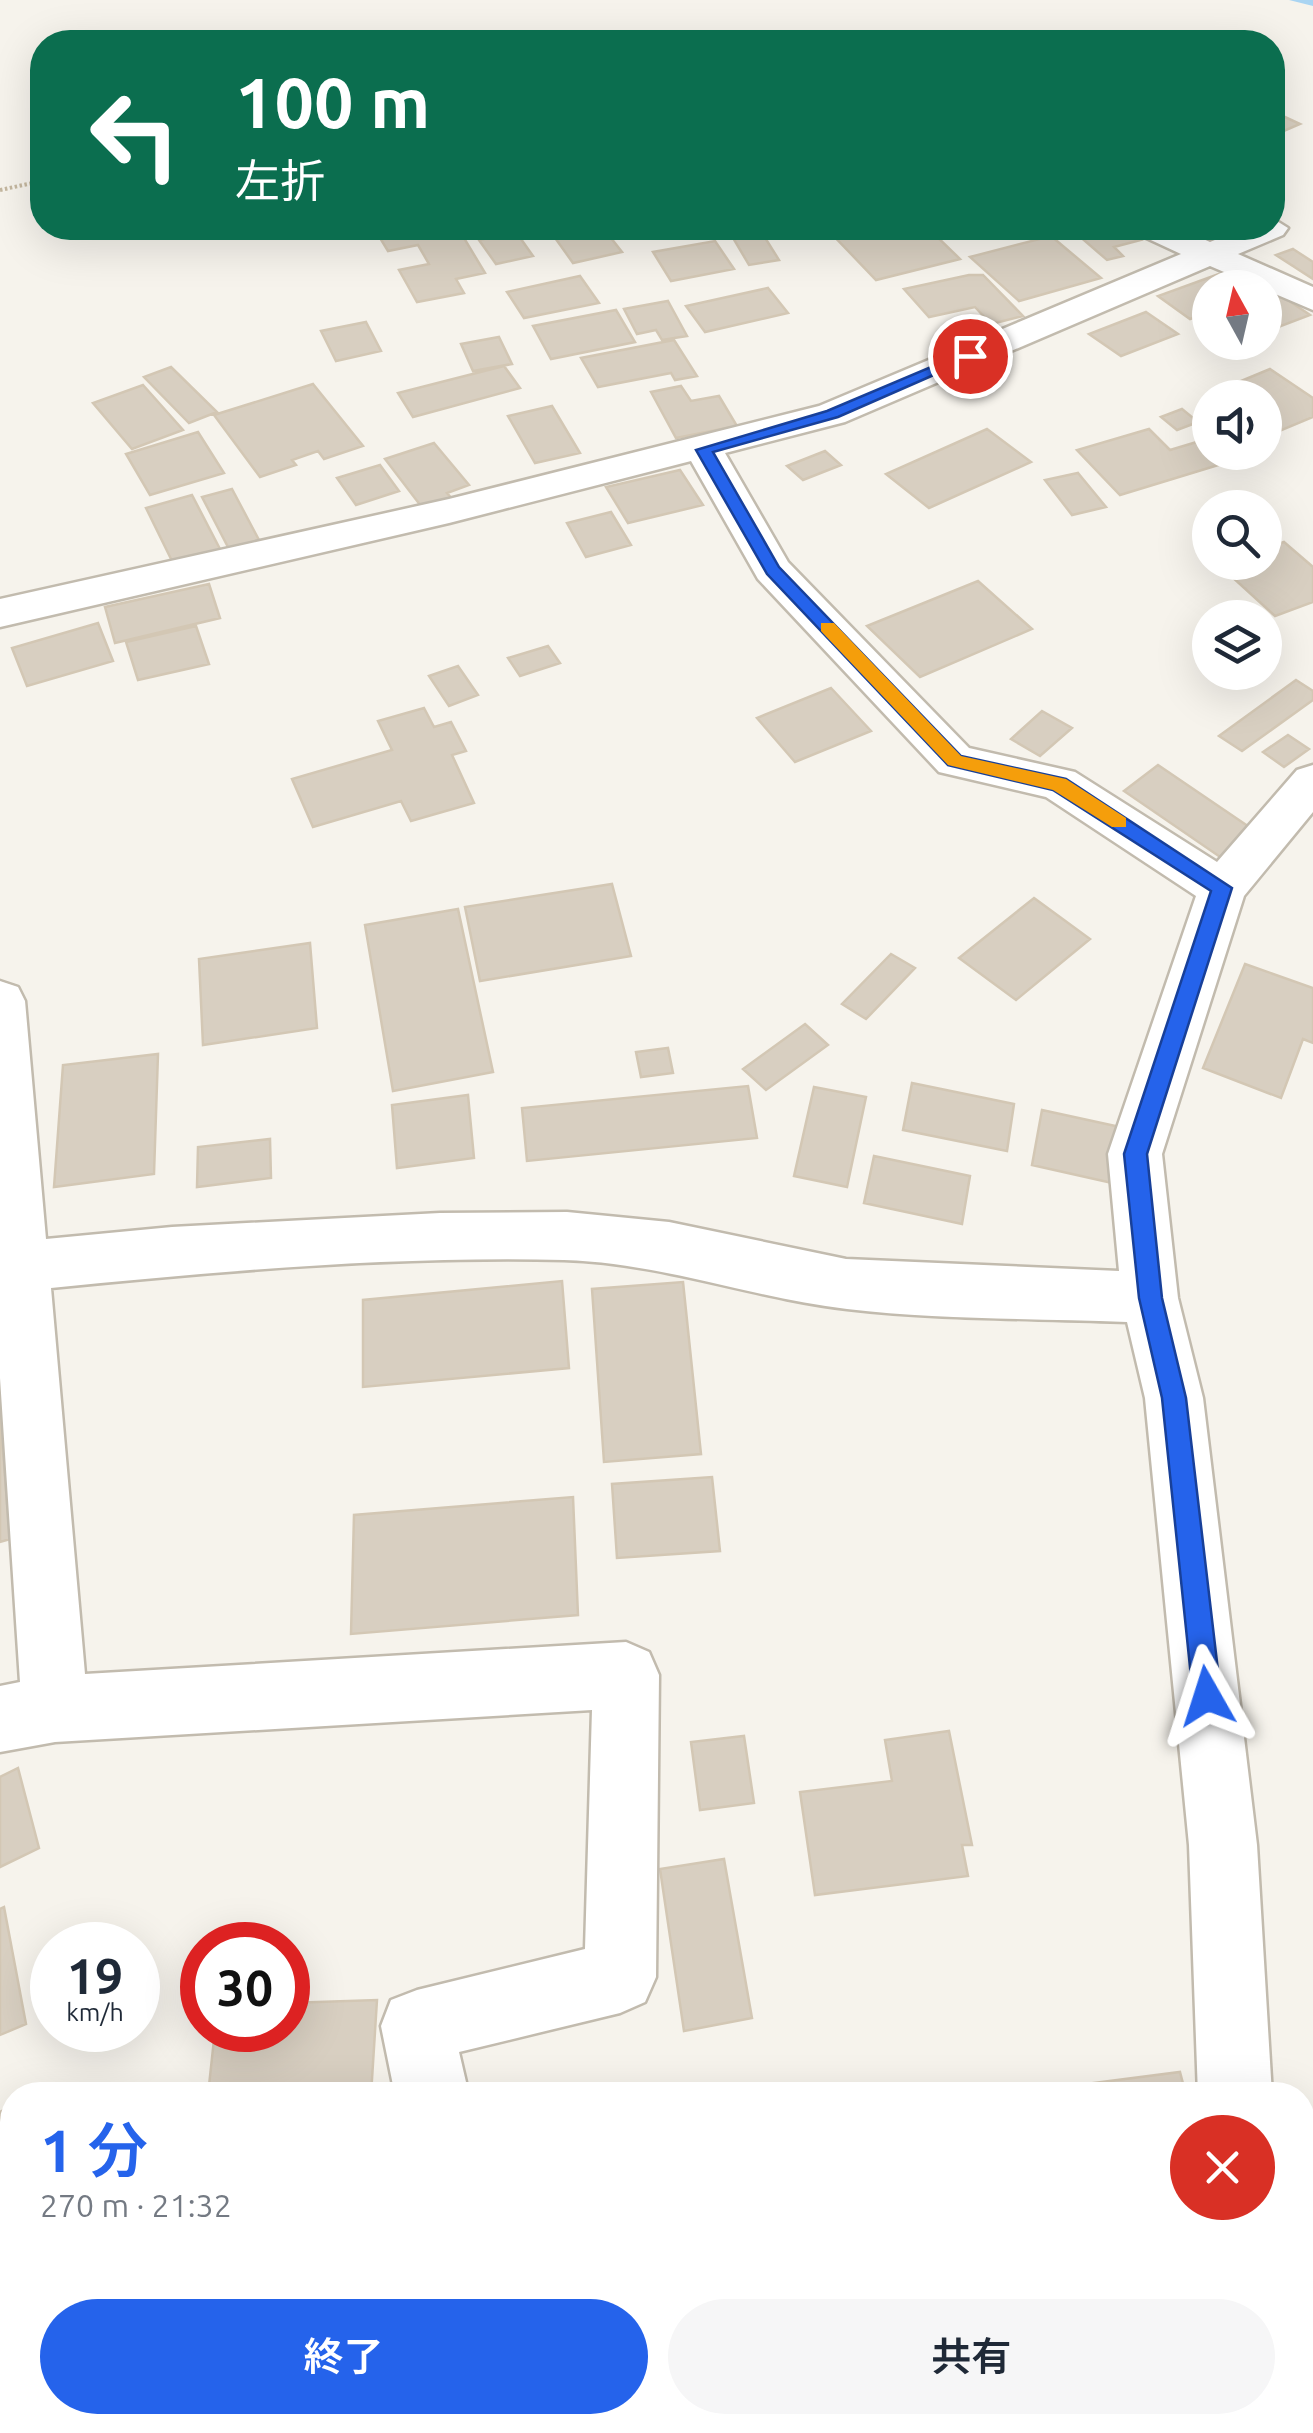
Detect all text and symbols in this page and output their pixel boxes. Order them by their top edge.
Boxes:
text: 100 m [235,63,430,141]
icon: left [70,70,200,200]
text: 左折 [235,155,325,206]
north arrow [1192,270,1282,360]
map controls [1192,270,1282,690]
pin [928,314,1013,399]
icon: arrive [943,329,998,384]
button: sound [1192,380,1282,470]
button: search [1192,490,1282,580]
button: layers [1192,600,1282,690]
position arrow [1155,1644,1259,1748]
speed limit sign: 30 [180,1922,310,2052]
text: 19 [67,1947,123,2003]
text: km/h [66,1998,124,2026]
button: close [1170,2115,1275,2220]
text: 1 分 [40,2116,148,2183]
text: 270 m · 21:32 [40,2187,232,2223]
button: 終了 [40,2299,648,2414]
button: 共有 [668,2299,1275,2414]

